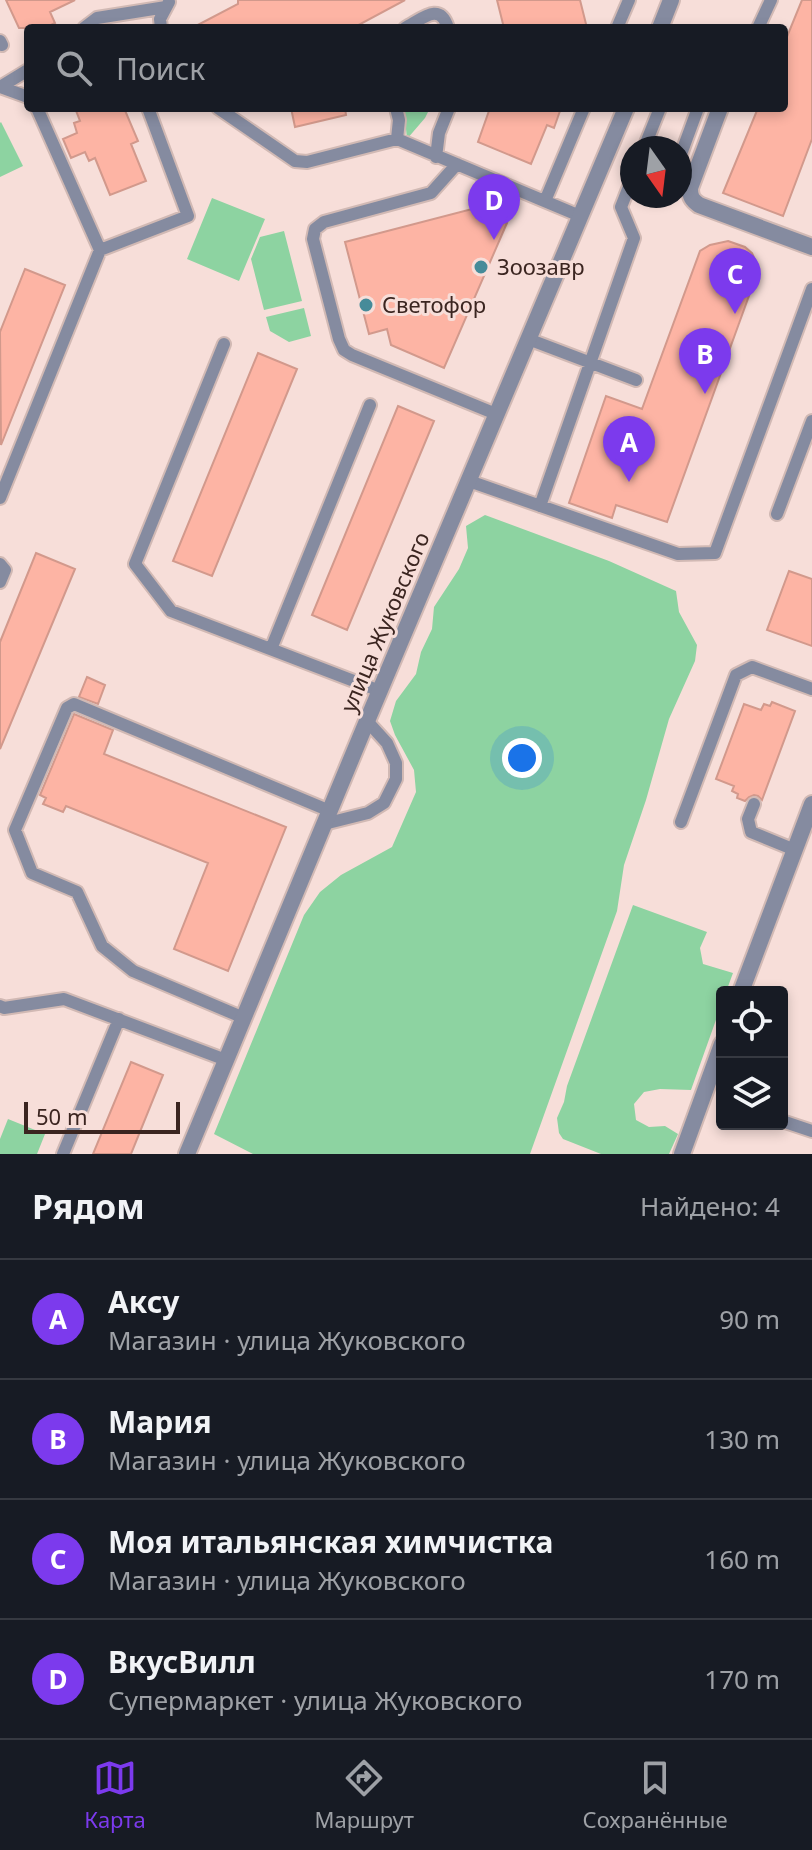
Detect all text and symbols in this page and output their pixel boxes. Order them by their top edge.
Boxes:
search box [24,24,788,112]
icon: search [52,46,96,90]
text: Поиск [116,48,205,89]
north arrow [620,136,692,208]
pin: D [468,174,520,240]
pin: C [709,248,761,314]
place label: Зоозавр [497,251,585,281]
marker: Зоозавр [472,258,490,276]
place label: Светофор [382,289,486,319]
marker: Светофор [357,296,375,314]
pin: B [679,328,731,394]
pin: A [603,416,655,482]
street label: улица Жуковского [332,527,436,716]
your location [502,738,542,778]
map controls [716,986,788,1130]
button: locate [716,986,788,1058]
button: layers [716,1058,788,1130]
scale bar [24,1098,180,1134]
text: 50 m [36,1101,87,1131]
text: Рядом [32,1183,145,1229]
text: Найдено: 4 [640,1188,780,1224]
text: Аксу [108,1281,180,1322]
text: A [49,1301,67,1337]
text: 90 m [719,1301,780,1337]
text: Магазин · улица Жуковского [108,1322,466,1358]
text: Мария [108,1401,212,1442]
text: B [49,1421,67,1457]
text: 130 m [704,1421,780,1457]
text: Магазин · улица Жуковского [108,1442,466,1478]
text: Моя итальянская химчистка [108,1521,554,1562]
text: C [50,1541,66,1577]
text: 160 m [704,1541,780,1577]
text: Магазин · улица Жуковского [108,1562,466,1598]
text: ВкусВилл [108,1641,256,1682]
text: D [48,1661,68,1697]
text: 170 m [704,1661,780,1697]
text: Супермаркет · улица Жуковского [108,1682,522,1718]
tab: Карта [84,1756,146,1834]
tab: Маршрут [314,1756,414,1834]
tab: Сохранённые [583,1756,728,1834]

